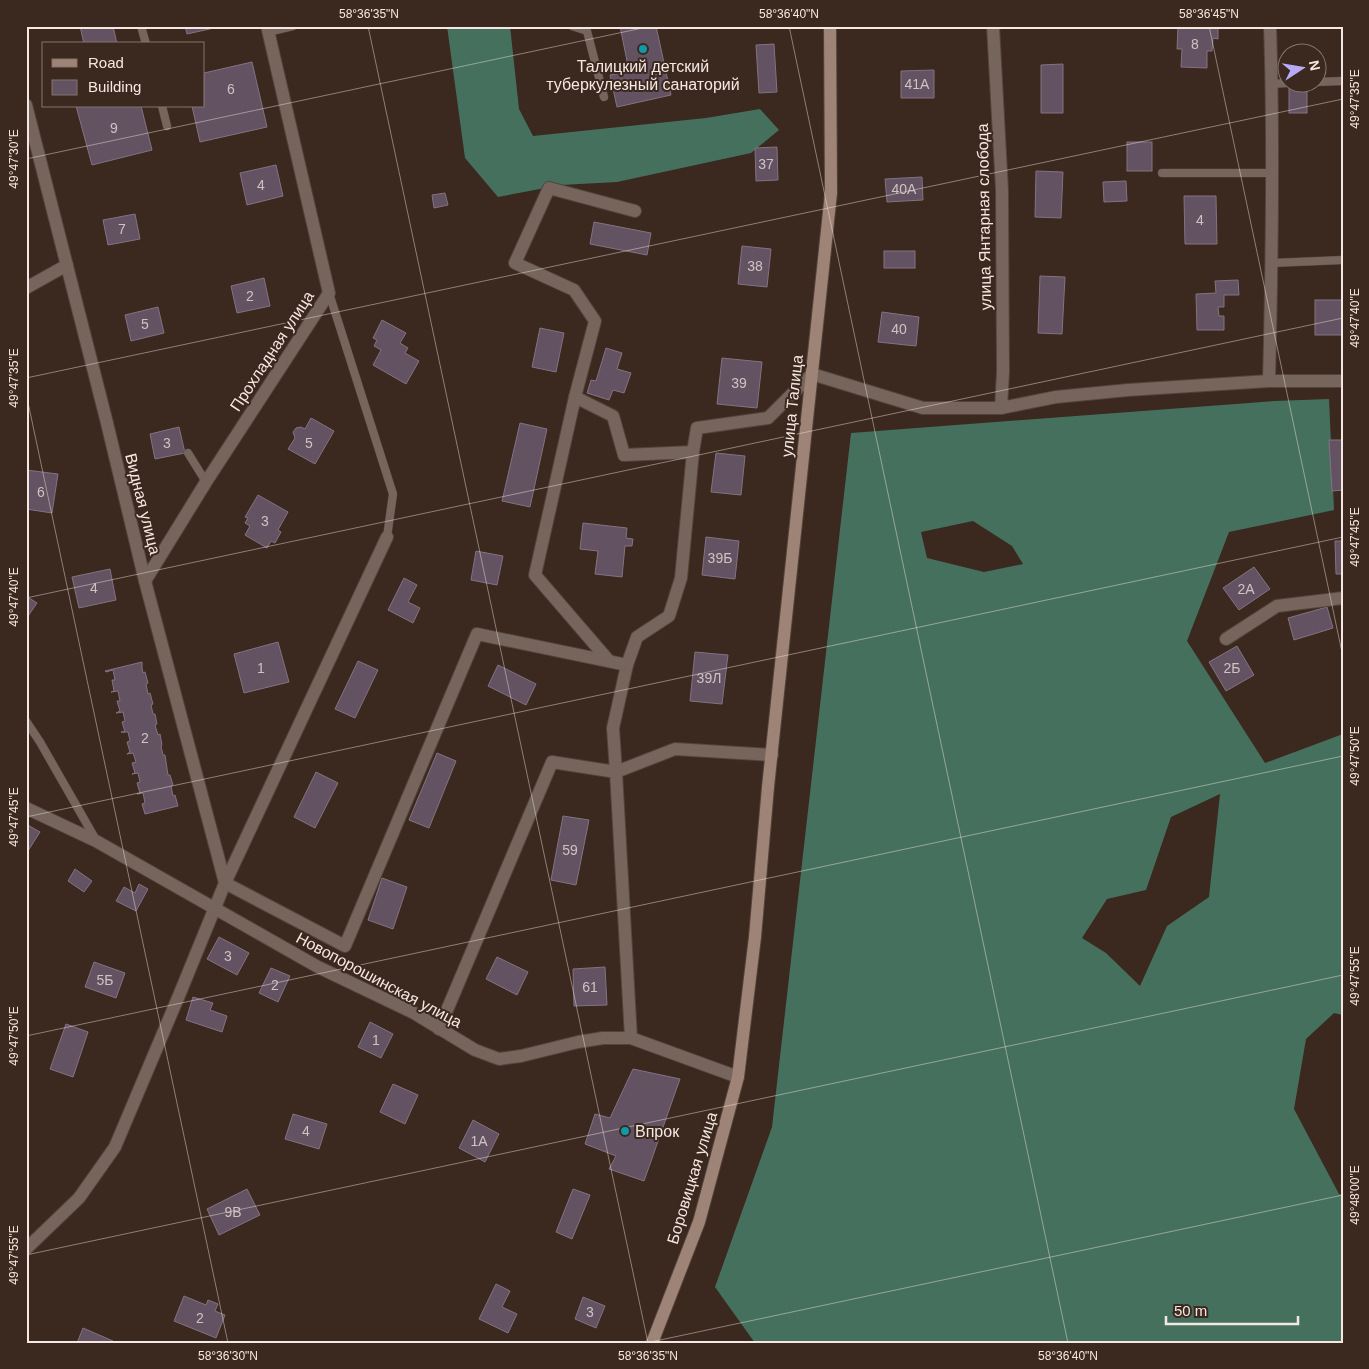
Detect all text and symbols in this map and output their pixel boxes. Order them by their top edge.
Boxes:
text: 58°36'35"N [339,7,399,21]
text: 58°36'40"N [759,7,819,21]
text: 58°36'45"N [1179,7,1239,21]
house number: 8 [1191,36,1199,52]
legend [42,42,205,108]
north arrow [1276,42,1326,92]
marker: Талицкий детский туберкулезный санаторий [637,43,649,55]
text: Road [88,54,124,71]
place label: Талицкий детский туберкулезный санаторий [546,58,740,93]
text: N [1306,59,1324,72]
text: 49°47'35"E [1348,69,1362,129]
house number: 41А [905,76,930,92]
text: Building [88,78,141,95]
house number: 6 [227,81,235,97]
house number: 9 [110,120,118,136]
street label: улица Янтарная слобода [974,123,994,311]
text: 49°47'30"E [7,129,21,189]
house number: 37 [758,156,774,172]
house number: 4 [257,177,265,193]
house number: 40А [892,181,917,197]
house number: 4 [1196,212,1204,228]
house number: 7 [118,221,126,237]
house number: 38 [747,258,763,274]
street label: Прохладная улица [227,288,317,414]
house number: 2 [246,288,254,304]
text: 49°47'40"E [1348,288,1362,348]
house number: 5 [141,316,149,332]
house number: 40 [891,321,907,337]
text: 49°47'35"E [7,348,21,408]
street label: улица Талица [778,354,806,458]
house number: 39 [731,375,747,391]
house number: 3 [163,435,171,451]
house number: 5 [305,435,313,451]
street label: Видная улица [122,452,164,556]
house number: 6 [37,484,45,500]
text: 49°47'45"E [1348,507,1362,567]
house number: 3 [261,513,269,529]
house number: 39Б [708,550,732,566]
text: 49°47'40"E [7,567,21,627]
house number: 4 [90,580,98,596]
house number: 2А [1237,581,1255,597]
house number: 1 [257,660,265,676]
house number: 2Б [1224,660,1240,676]
house number: 39Л [697,670,721,686]
text: 49°47'50"E [1348,726,1362,786]
house number: 2 [141,730,149,746]
text: 49°47'45"E [7,787,21,847]
house number: 59 [562,842,578,858]
street label: Новопорошинская улица [293,929,465,1031]
text: 49°47'55"E [1348,946,1362,1006]
house number: 3 [224,948,232,964]
house number: 5Б [97,972,113,988]
house number: 2 [271,977,279,993]
house number: 61 [582,979,598,995]
text: 49°47'50"E [7,1006,21,1066]
house number: 1 [372,1032,380,1048]
street label: Боровицкая улица [664,1110,720,1246]
house number: 4 [302,1123,310,1139]
place label: Впрок [635,1123,680,1140]
marker: Впрок [619,1125,631,1137]
house number: 1А [470,1133,488,1149]
text: 49°48'00"E [1348,1165,1362,1225]
house number: 9В [224,1204,242,1220]
text: 49°47'55"E [7,1225,21,1285]
scale bar [1166,1294,1299,1326]
text: 50 m [1174,1302,1207,1319]
house number: 3 [586,1304,594,1320]
house number: 2 [196,1310,204,1326]
text: 58°36'30"N [198,1349,258,1363]
text: 58°36'35"N [618,1349,678,1363]
text: 58°36'40"N [1038,1349,1098,1363]

